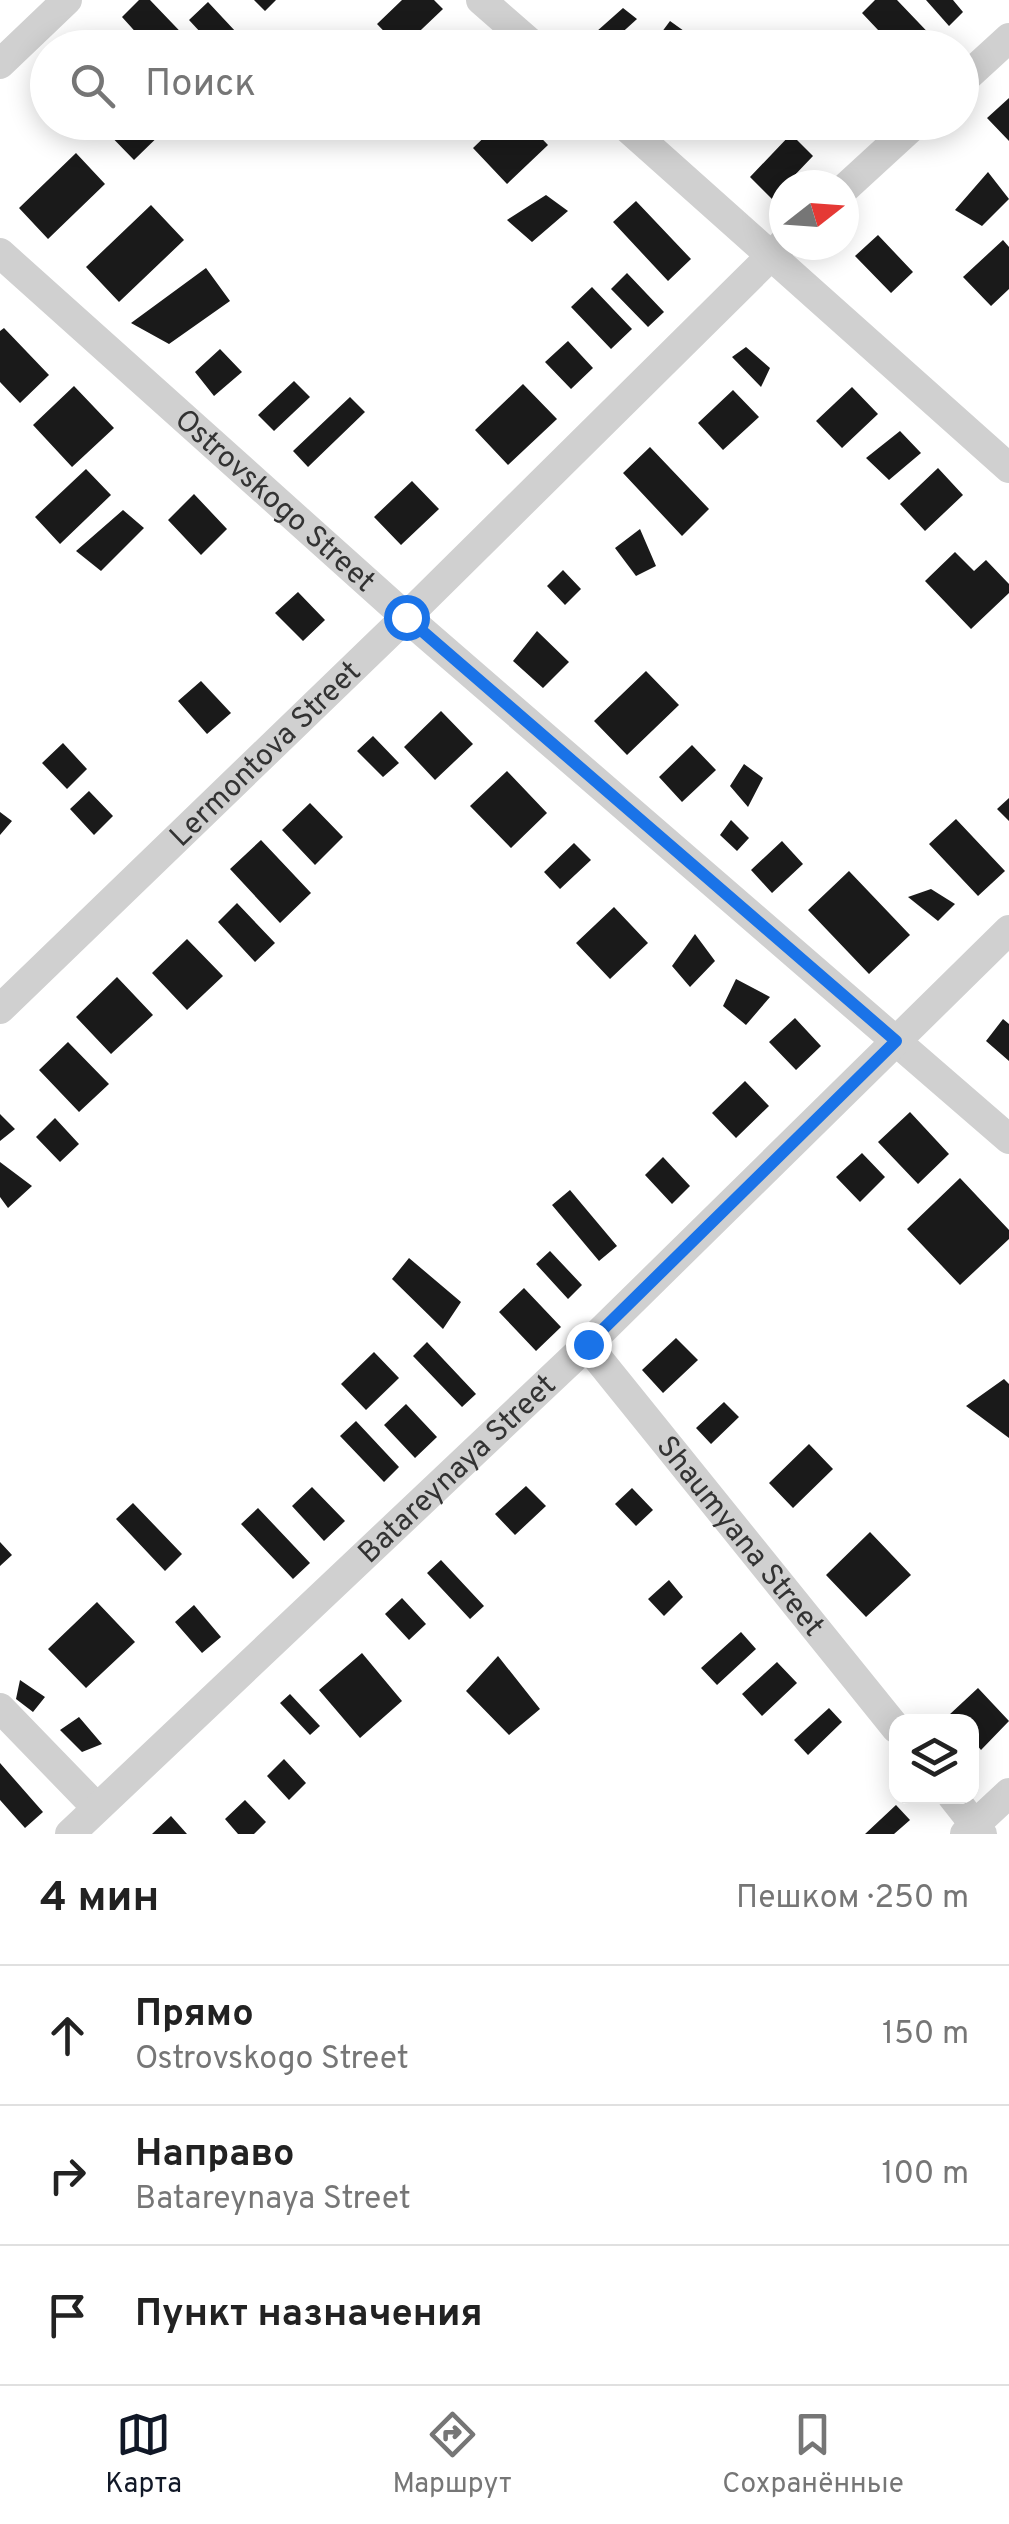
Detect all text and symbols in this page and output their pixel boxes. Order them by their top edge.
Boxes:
search box [30,30,979,140]
icon: search [65,58,120,113]
text: Поиск [145,61,256,110]
north arrow [769,170,859,260]
street label: Ostrovskogo Street [166,402,382,601]
route start [384,595,430,641]
street label: Lermontova Street [163,655,370,856]
route end [566,1322,612,1368]
street label: Batareynaya Street [352,1368,565,1573]
street label: Shaumyana Street [647,1429,831,1645]
map controls [889,1714,979,1804]
button: layers [889,1714,979,1804]
text: 4 мин [40,1873,159,1926]
text: Пешком · 250 m [736,1879,969,1919]
text: Прямо [135,1991,254,2040]
icon: ahead [40,2008,95,2063]
text: 150 m [882,2015,969,2055]
text: Ostrovskogo Street [135,2040,409,2080]
text: Направо [135,2131,295,2180]
icon: right [40,2148,95,2203]
text: 100 m [882,2155,969,2195]
text: Batareynaya Street [135,2180,411,2220]
icon: arrive [40,2288,95,2343]
text: Пункт назначения [135,2291,483,2340]
tab: Карта [105,2407,182,2503]
tab: Маршрут [392,2407,512,2503]
tab: Сохранённые [722,2407,904,2503]

